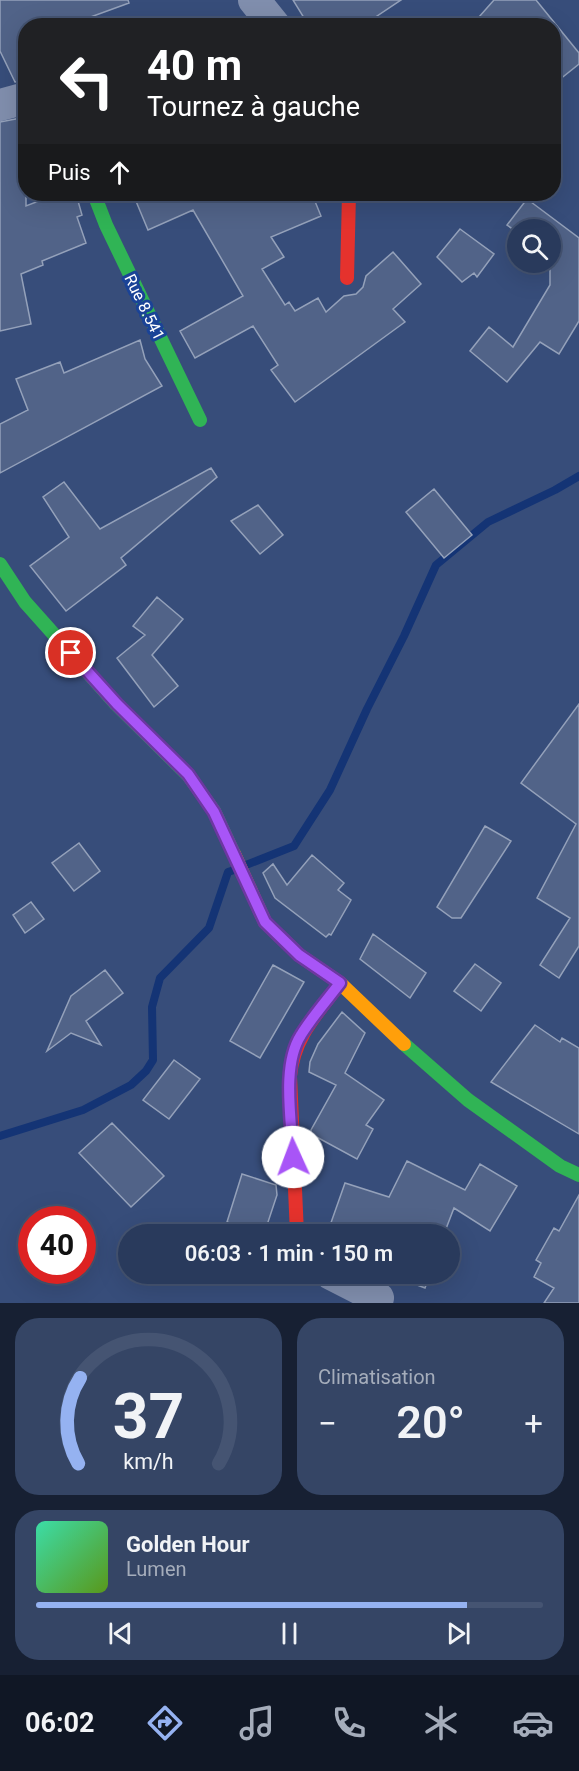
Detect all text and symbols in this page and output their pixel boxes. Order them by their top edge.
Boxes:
text: 40 m [147,41,242,90]
icon: left [48,42,126,120]
text: Tournez à gauche [147,91,360,123]
icon: ahead [103,156,136,189]
text: Puis [48,160,91,185]
map controls [507,219,561,273]
button: search [507,219,561,273]
street label: Rue 8.541 [120,271,169,343]
pin [45,627,96,678]
icon: arrive [54,636,87,669]
position arrow [261,1125,325,1189]
speed limit sign: 40 [18,1206,96,1284]
text: 06:03 · 1 min · 150 m [185,1241,393,1266]
text: Climatisation [318,1365,436,1389]
text: 37 [113,1380,184,1453]
text: 20° [396,1396,465,1449]
text: − [318,1404,337,1443]
text: + [524,1404,543,1443]
text: km/h [123,1449,174,1474]
text: Golden Hour [126,1532,250,1557]
text: Lumen [126,1557,187,1581]
icon: previous [104,1617,137,1650]
icon: pause [273,1617,306,1650]
icon: next [442,1617,475,1650]
icon: directions [144,1702,186,1744]
icon: music [236,1702,278,1744]
icon: phone [328,1702,370,1744]
icon: climate [420,1702,462,1744]
icon: car [512,1702,554,1744]
text: 06:02 [25,1707,95,1739]

